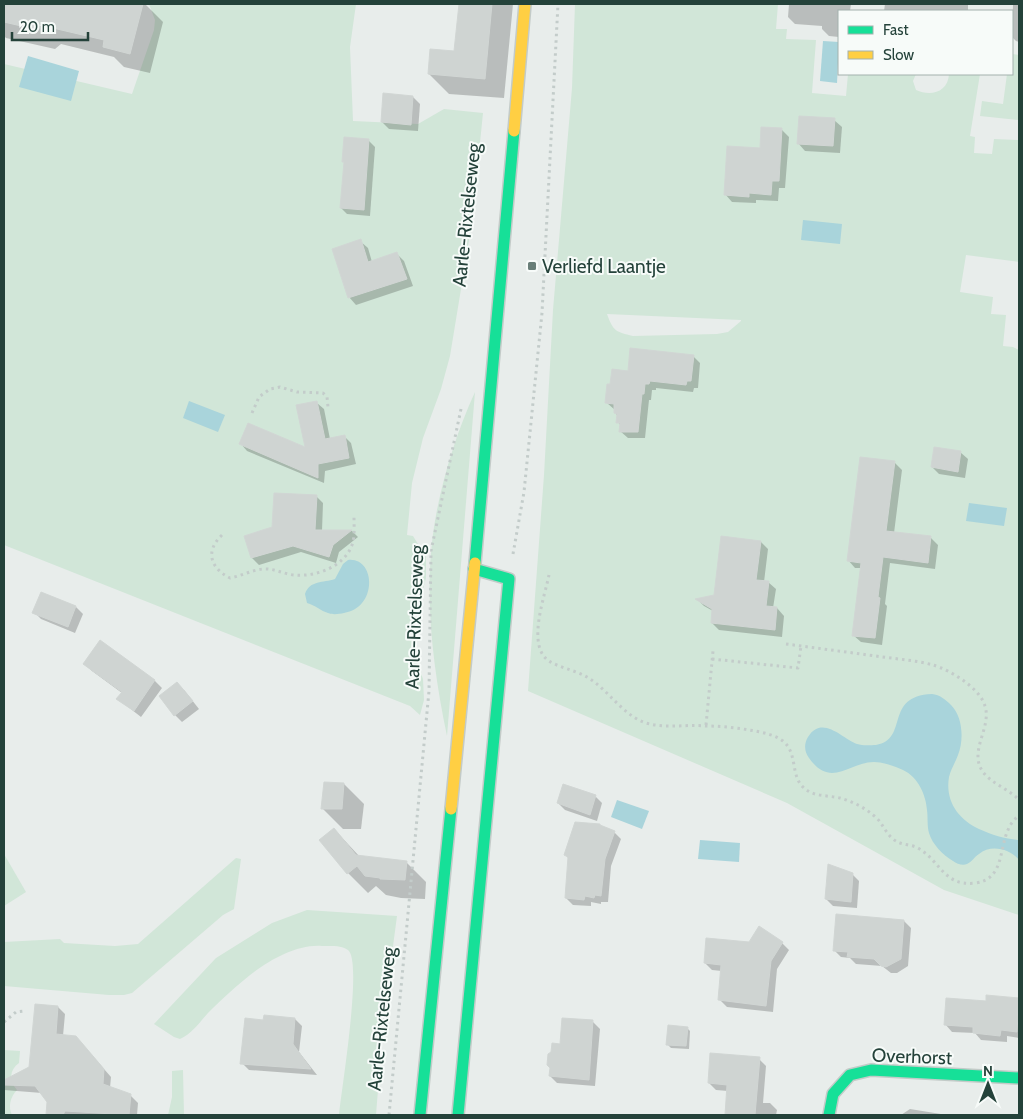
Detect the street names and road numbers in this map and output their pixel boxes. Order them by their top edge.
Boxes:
street label: Aarle-Rixtelseweg [448,142,486,288]
street label: Aarle-Rixtelseweg [400,544,429,690]
street label: Aarle-Rixtelseweg [363,946,401,1092]
street label: Overhorst [871,1044,953,1069]

